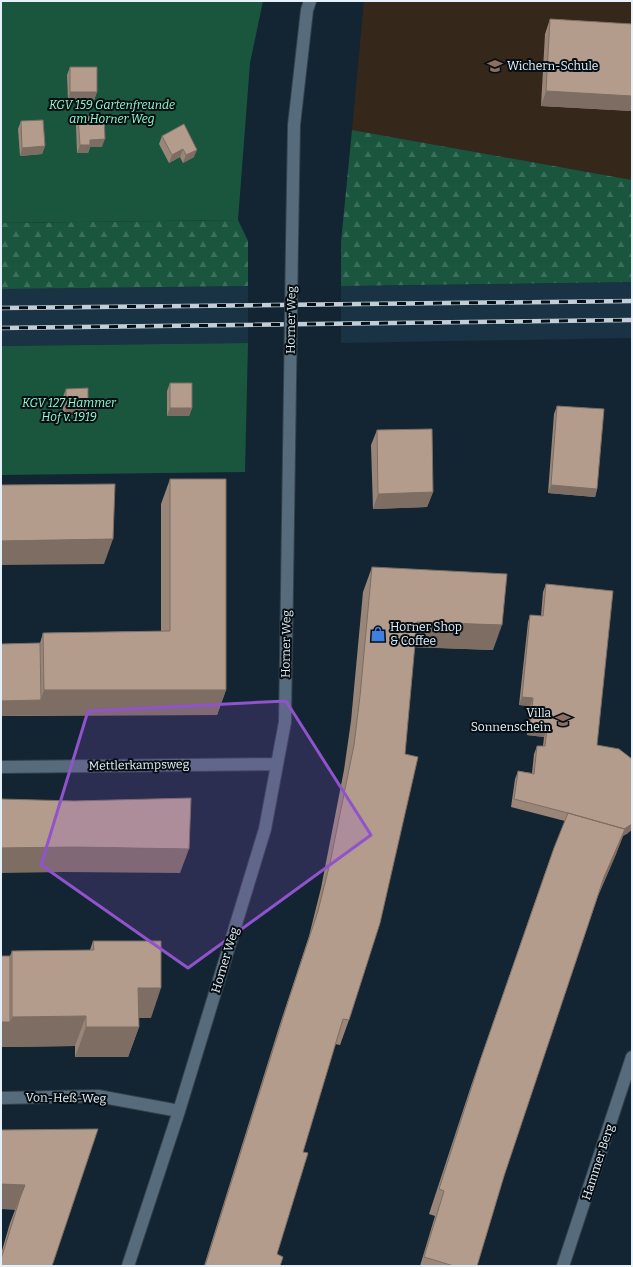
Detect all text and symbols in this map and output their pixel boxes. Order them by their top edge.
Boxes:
school or university icon: Wichern-Schule [486,57,504,75]
place label: Wichern-Schule [507,59,598,73]
park label: KGV 159 Gartenfreunde am Horner Weg [49,98,175,126]
street label: Horner Weg [283,286,299,354]
park label: KGV 127 Hammer Hof v. 1919 [22,396,117,424]
street label: Horner Weg [278,610,294,678]
place label: Horner Shop & Coffee [390,620,462,648]
shop icon: Horner Shop & Coffee [369,625,387,643]
place label: Villa Sonnenschein [471,706,551,734]
school or university icon: Villa Sonnenschein [554,711,572,729]
street label: Mettlerkampsweg [89,757,190,773]
street label: Horner Weg [208,925,242,995]
street label: Von-Heß-Weg [26,1090,107,1106]
street label: Hammer Berg [579,1122,617,1202]

